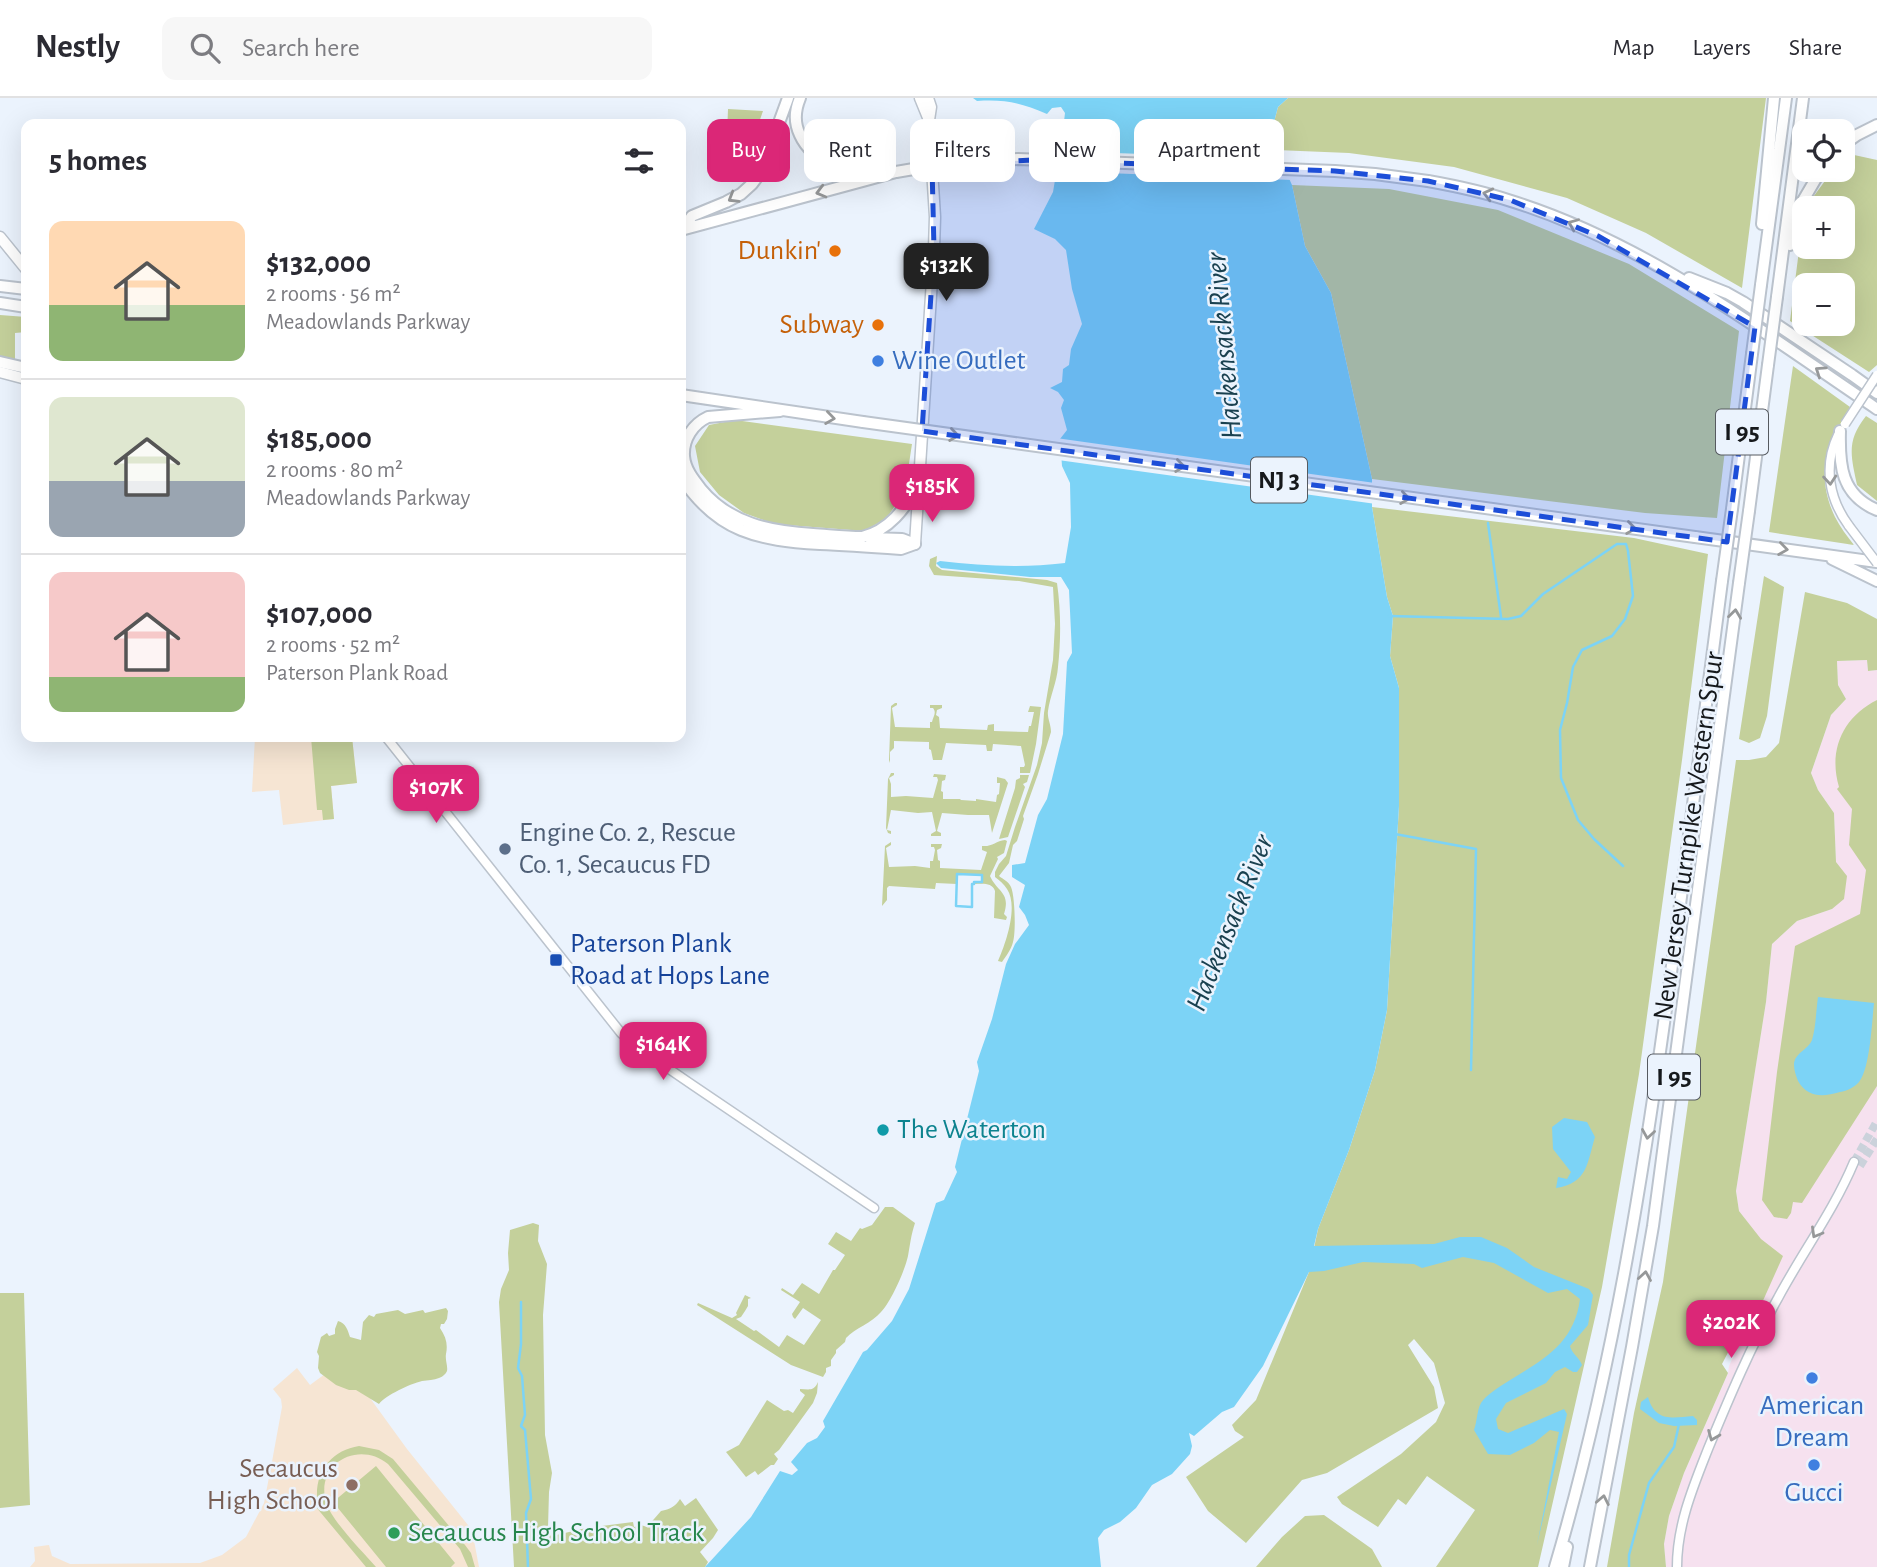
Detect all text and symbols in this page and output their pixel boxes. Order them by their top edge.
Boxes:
search box [162,17,652,80]
icon: search [186,29,224,67]
text: Nestly [35,31,120,64]
text: Search here [242,35,360,61]
text: Map [1612,36,1654,60]
text: Layers [1692,36,1751,60]
text: Share [1789,36,1842,60]
chip: Buy [707,119,790,182]
chip: Rent [804,119,896,182]
chip: Filters [910,119,1015,182]
chip: New [1029,119,1120,182]
chip: Apartment [1134,119,1284,182]
map controls [1792,119,1855,336]
button: locate [1792,119,1855,182]
icon: filters [620,142,658,180]
text: 5 homes [49,146,147,176]
one-way arrow [815,184,827,198]
one-way arrow [1482,188,1494,202]
one-way arrow [728,189,741,202]
button: + [1792,196,1855,259]
one-way arrow [1567,218,1580,232]
place label: Dunkin' [738,237,821,265]
marker: Dunkin' [827,243,843,259]
pin: $132K [897,244,995,303]
text: $132,000 [266,248,371,278]
icon: home [105,249,189,333]
water label: Hackensack River [1201,250,1247,441]
text: $132K [920,254,972,277]
button: − [1792,273,1855,336]
text: 2 rooms · 56 m² [266,283,400,306]
text: Meadowlands Parkway [266,311,470,334]
place label: Subway [780,311,864,339]
marker: Subway [870,317,886,333]
place label: Wine Outlet [892,347,1026,375]
marker: Wine Outlet [870,353,886,369]
one-way arrow [1815,367,1828,379]
one-way arrow [824,410,836,425]
road number: I 95 [1716,410,1768,454]
text: $185,000 [266,424,372,454]
icon: home [105,425,189,509]
one-way arrow [949,427,960,442]
road number: NJ 3 [1251,458,1307,502]
text: 2 rooms · 80 m² [266,459,403,482]
one-way arrow [1174,459,1186,474]
pin: $185K [883,464,981,524]
one-way arrow [1823,474,1838,486]
text: $185K [905,475,959,498]
text: Meadowlands Parkway [266,487,470,510]
one-way arrow [1399,490,1411,505]
one-way arrow [1625,521,1636,536]
one-way arrow [1777,542,1789,557]
text: $107,000 [266,599,373,629]
icon: home [105,600,189,684]
one-way arrow [1727,608,1742,620]
text: 2 rooms · 52 m² [266,634,400,657]
street label: New Jersey Turnpike Western Spur [1649,650,1729,1022]
text: Paterson Plank Road [266,662,448,685]
pin: $107K [387,766,485,825]
text: $107K [409,776,463,799]
place label: Engine Co. 2, Rescue Co. 1, Secaucus FD [519,819,736,879]
water label: Hackensack River [1181,829,1279,1016]
marker: Engine Co. 2, Rescue Co. 1, Secaucus FD [497,841,513,857]
place label: Paterson Plank Road at Hops Lane [570,930,770,990]
marker: Paterson Plank Road at Hops Lane [548,952,564,968]
pin: $164K [614,1023,712,1082]
text: $164K [636,1033,690,1056]
road number: I 95 [1648,1054,1700,1100]
place label: The Waterton [897,1116,1046,1144]
marker: The Waterton [875,1122,891,1138]
one-way arrow [1641,1128,1656,1140]
one-way arrow [1811,1225,1824,1238]
one-way arrow [1637,1270,1652,1282]
pin: $202K [1682,1300,1780,1360]
text: $202K [1702,1311,1760,1334]
marker: American Dream [1804,1370,1820,1386]
place label: American Dream [1760,1392,1864,1452]
one-way arrow [1708,1429,1722,1441]
place label: Secaucus High School [207,1455,338,1515]
marker: Gucci [1806,1457,1822,1473]
marker: Secaucus High School [344,1477,360,1493]
place label: Gucci [1785,1479,1843,1507]
one-way arrow [1594,1494,1609,1506]
place label: Secaucus High School Track [408,1519,704,1547]
marker: Secaucus High School Track [386,1525,402,1541]

